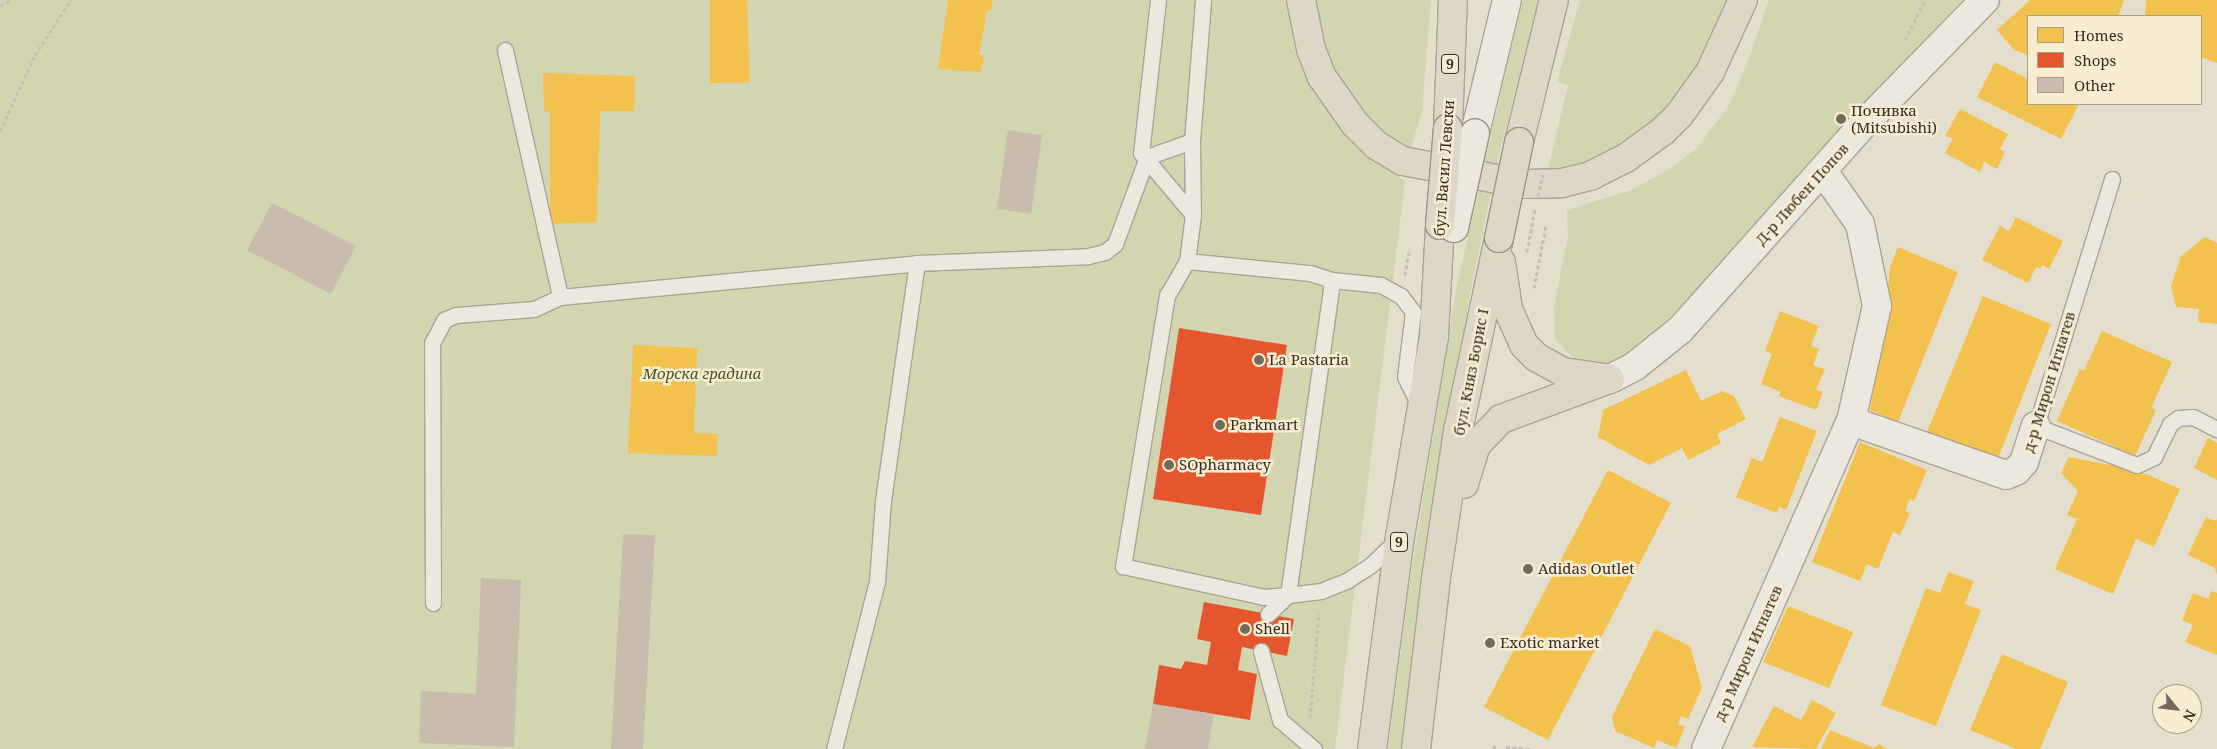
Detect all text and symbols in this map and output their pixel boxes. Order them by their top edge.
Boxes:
legend [2027,15,2202,105]
text: Homes [2074,25,2124,45]
text: Shops [2074,50,2116,70]
road number: 9 [1440,52,1460,76]
text: Other [2074,75,2115,95]
street label: бул. Васил Левски [1430,99,1458,237]
place label: Почивка (Mitsubishi) [1851,101,1937,136]
marker: Почивка (Mitsubishi) [1835,113,1847,125]
street label: Д-р Любен Попов [1752,139,1852,249]
street label: бул. Княз Борис I [1450,307,1492,437]
street label: д-р Мирон Игнатев [2019,310,2079,454]
place label: La Pastaria [1269,351,1349,369]
marker: La Pastaria [1253,354,1265,366]
park label: Морска градина [643,365,761,383]
place label: Parkmart [1230,416,1298,434]
marker: Parkmart [1214,419,1226,431]
place label: SOpharmacy [1179,456,1271,474]
marker: SOpharmacy [1163,459,1175,471]
road number: 9 [1389,530,1409,554]
place label: Adidas Outlet [1538,560,1634,578]
marker: Adidas Outlet [1522,563,1534,575]
street label: д-р Мирон Игнатев [1710,583,1786,723]
place label: Shell [1255,620,1290,638]
marker: Shell [1239,623,1251,635]
place label: Exotic market [1500,634,1599,652]
marker: Exotic market [1484,637,1496,649]
north arrow [2152,684,2202,734]
text: N [2179,707,2201,725]

